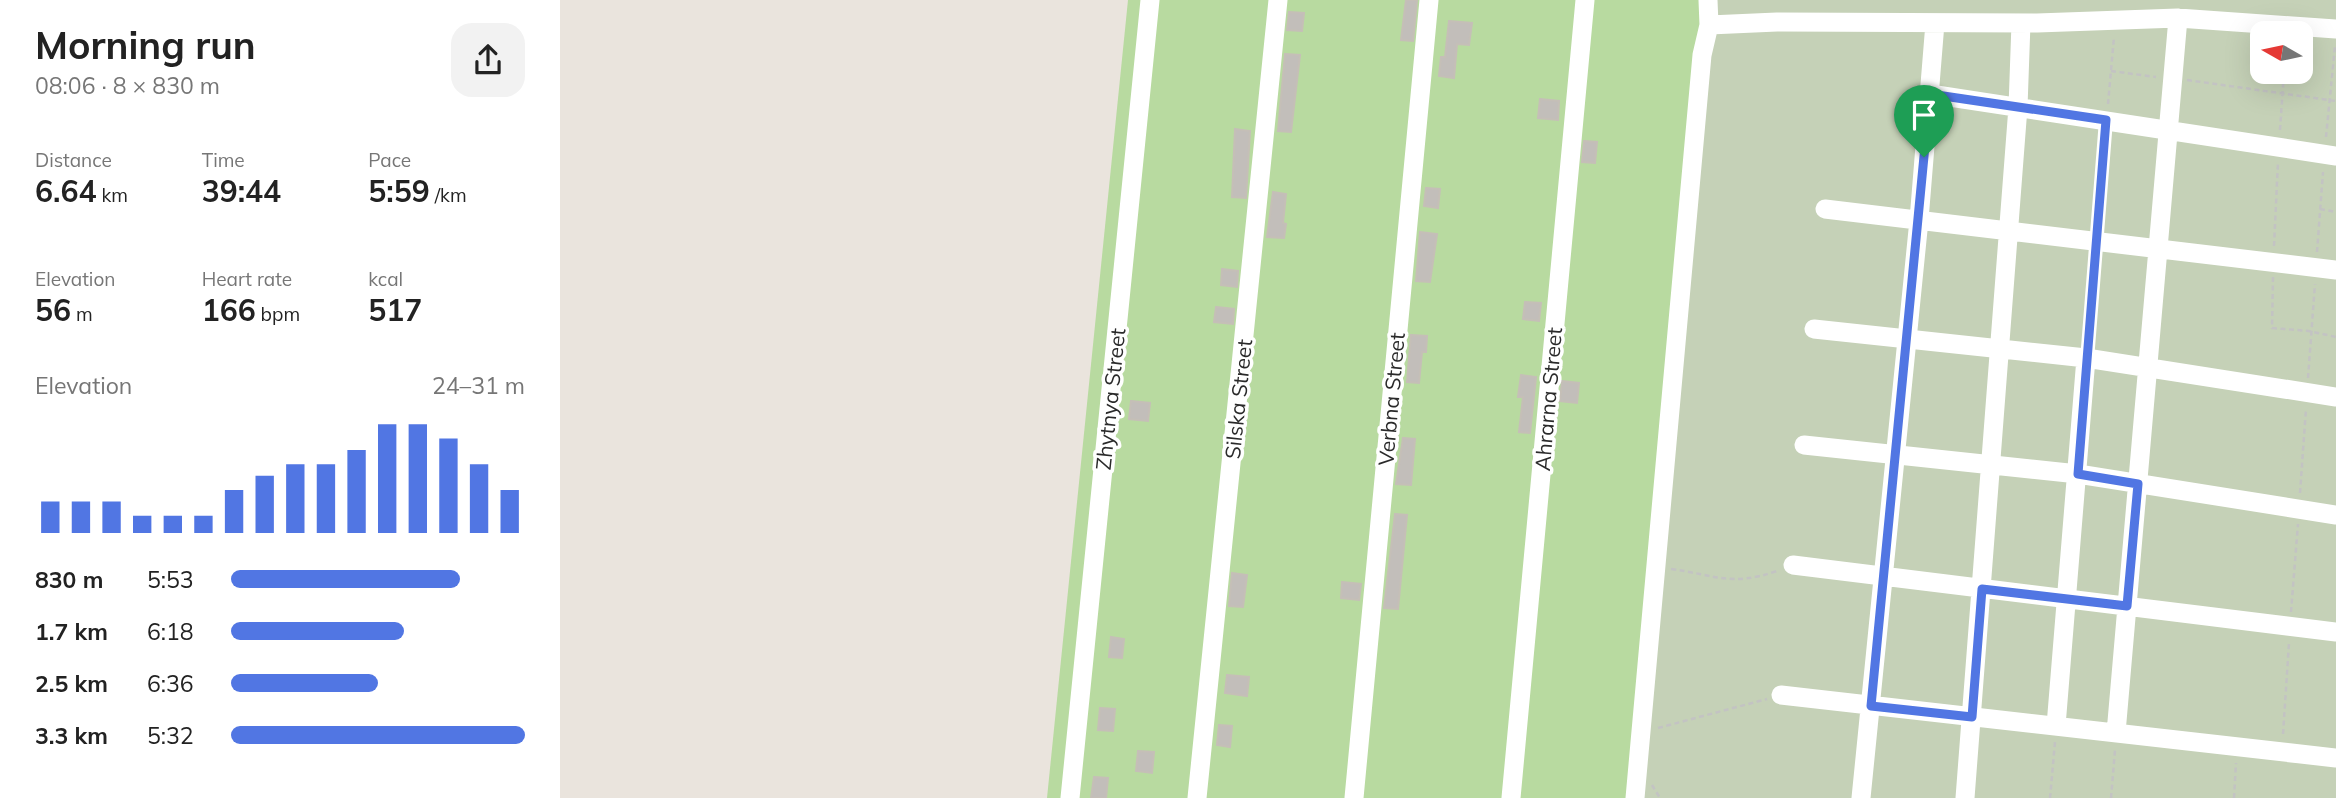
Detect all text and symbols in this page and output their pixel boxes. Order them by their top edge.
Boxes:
text: Morning run [35,21,256,69]
north arrow [2250,21,2314,84]
map controls [2250,21,2313,84]
button: share [451,23,525,97]
text: 08:06 · 8 × 830 m [35,71,220,100]
pin [1894,85,1954,157]
icon: arrive [1905,96,1943,134]
text: Distance [35,148,112,172]
text: Time [202,148,245,172]
text: Pace [368,148,411,172]
text: 6.64 [35,172,96,210]
text: 39:44 [202,172,281,210]
text: 5:59 [368,172,430,210]
text: km [96,183,128,207]
text: /km [430,183,467,207]
text: Elevation [35,267,115,291]
text: Heart rate [202,267,292,291]
text: kcal [368,267,403,291]
text: 56 [35,291,71,329]
text: 166 [202,291,256,329]
text: 517 [368,291,422,329]
text: m [71,302,93,326]
text: bpm [256,302,300,326]
street label: Ahrarna Street [1529,326,1567,472]
street label: Zhytnya Street [1090,327,1130,471]
street label: Verbna Street [1372,331,1410,467]
street label: Silska Street [1219,338,1257,460]
text: Elevation [35,371,132,400]
text: 24–31 m [432,371,525,400]
text: 830 m [35,565,103,594]
text: 5:53 [147,565,194,594]
text: 1.7 km [35,617,108,646]
text: 6:18 [147,617,194,646]
text: 2.5 km [35,669,108,698]
text: 6:36 [147,669,194,698]
text: 3.3 km [35,721,108,750]
text: 5:32 [147,721,194,750]

